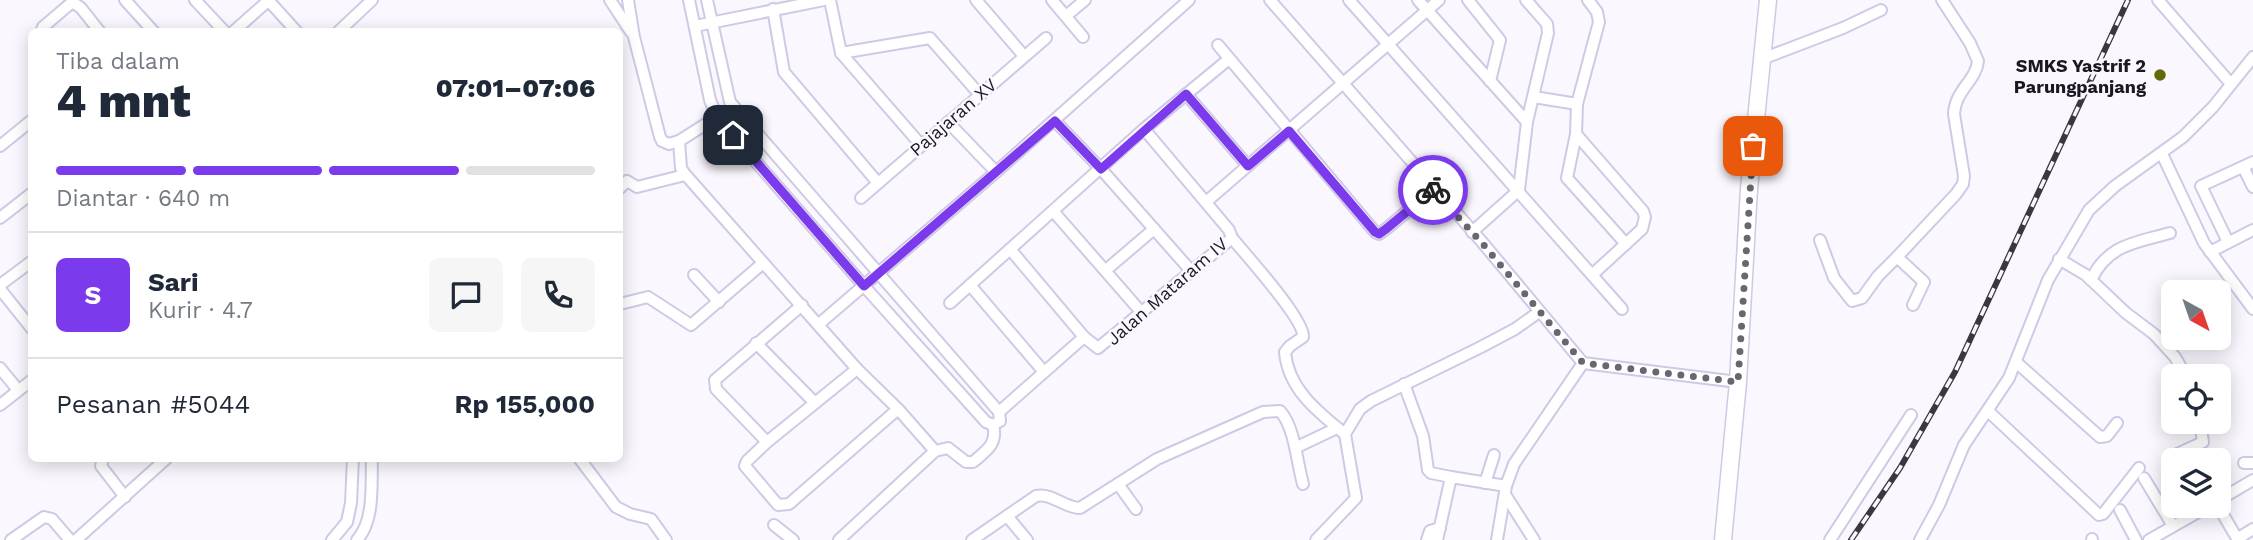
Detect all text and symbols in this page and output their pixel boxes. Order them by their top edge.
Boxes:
text: Tiba dalam [56,48,180,75]
place label: SMKS Yastrif 2 Parungpanjang [2014,55,2147,97]
marker: SMKS Yastrif 2 Parungpanjang [2152,67,2168,83]
text: 07:01–07:06 [436,73,595,103]
street label: Pajajaran XV [905,73,1001,160]
text: 4 mnt [56,74,191,128]
pin [703,105,763,165]
icon: home [714,116,752,154]
pin [1723,116,1783,176]
icon: bag [1734,127,1772,165]
courier [1398,155,1468,225]
icon: bike [1414,171,1452,209]
text: Diantar · 640 m [56,185,230,212]
street label: Jalan Mataram IV [1102,233,1232,349]
button: chat [429,258,503,332]
button: phone [521,258,595,332]
text: Sari [148,267,198,297]
text: S [85,280,101,310]
north arrow [2161,280,2231,350]
map controls [2161,280,2231,518]
text: Kurir · 4.7 [148,297,253,324]
button: locate [2161,364,2231,434]
text: Pesanan #5044 [56,389,251,419]
text: Rp 155,000 [455,389,595,419]
button: layers [2161,448,2231,518]

